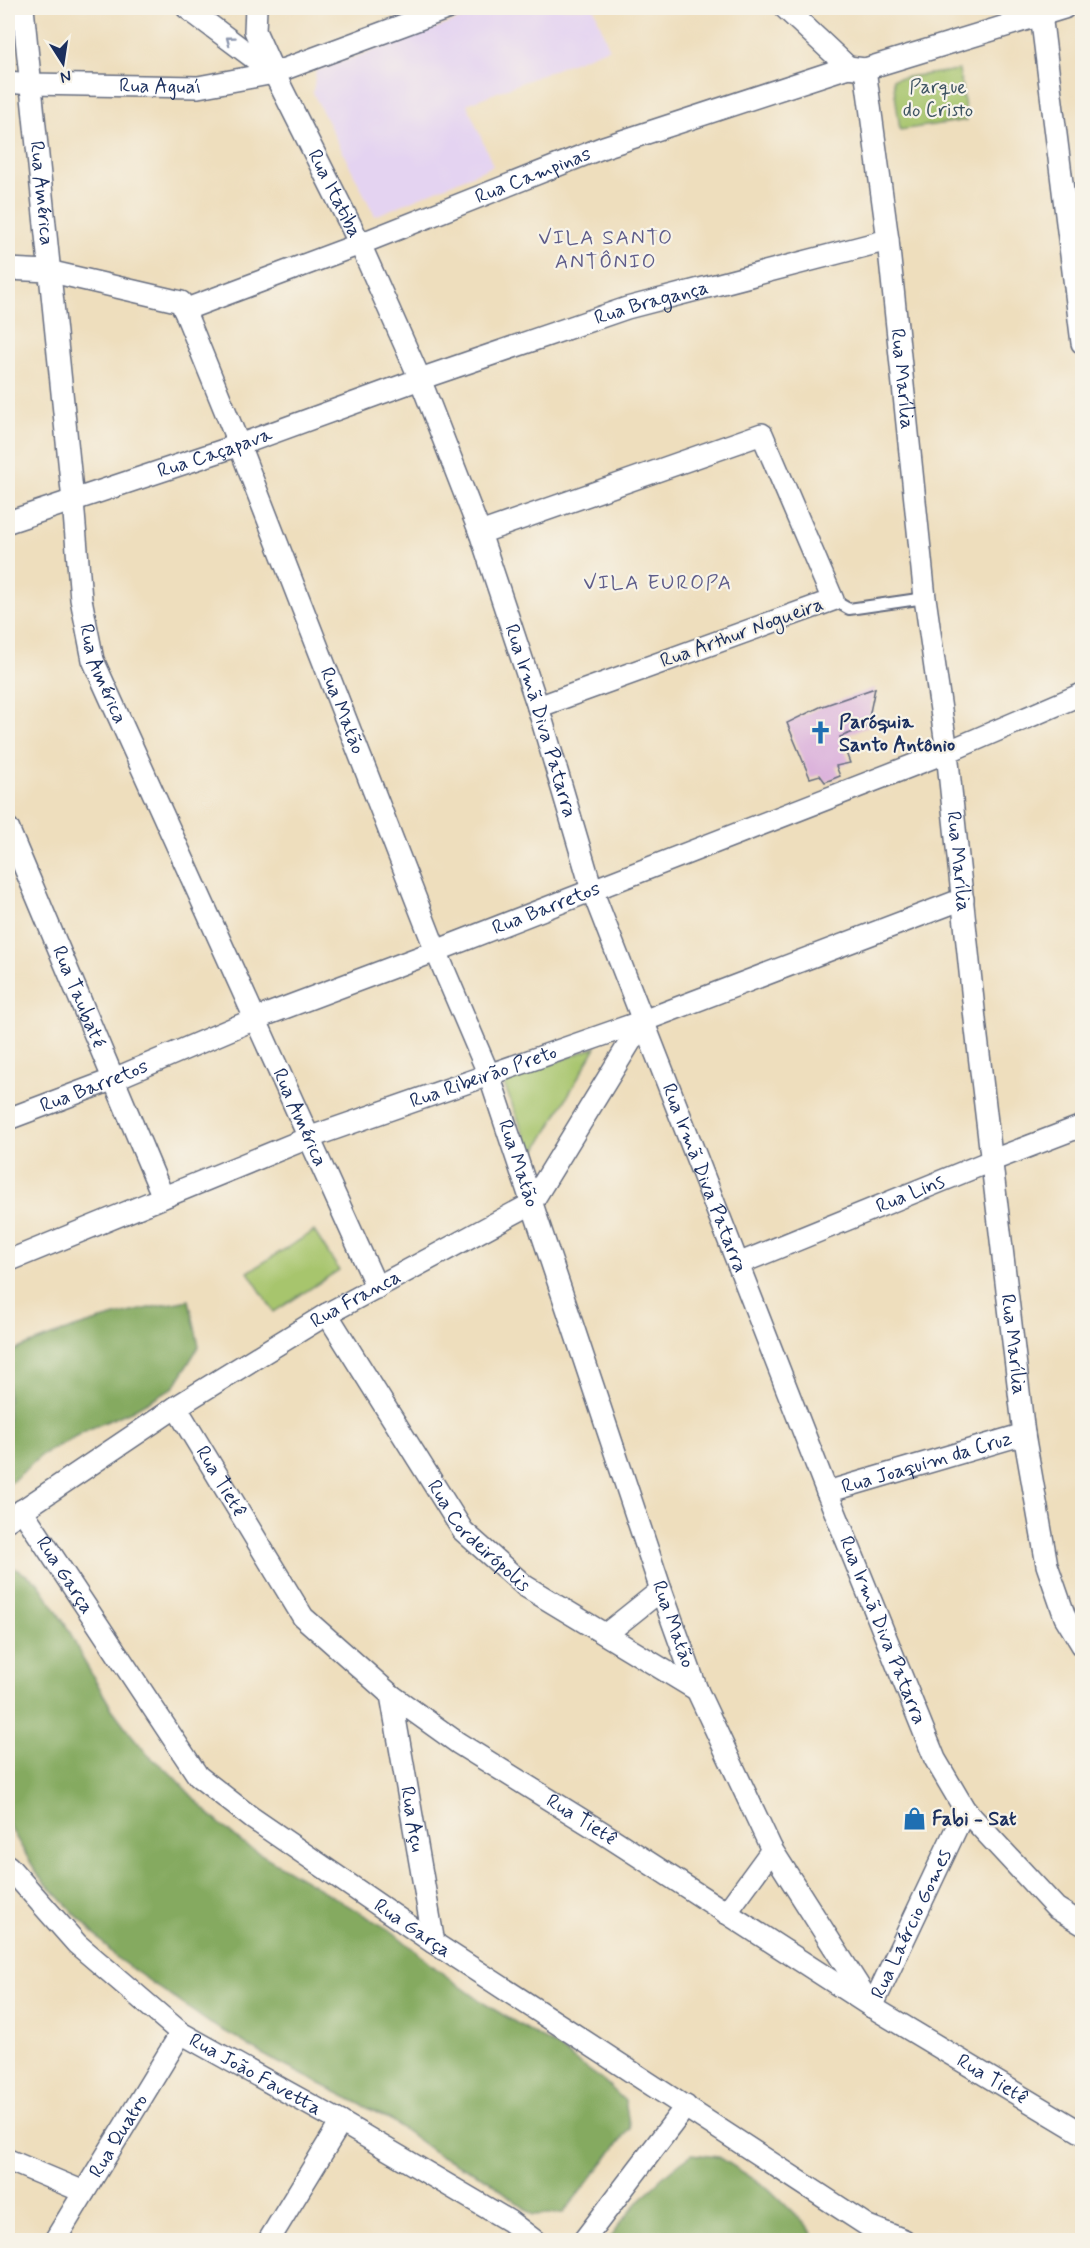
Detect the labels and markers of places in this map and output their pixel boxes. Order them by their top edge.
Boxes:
place label: Paróquia Santo Antônio [839,709,955,759]
church icon: Paróquia Santo Antônio [808,720,834,746]
shop icon: Fabi - Sat [901,1806,927,1832]
place label: Fabi - Sat [932,1806,1017,1833]

